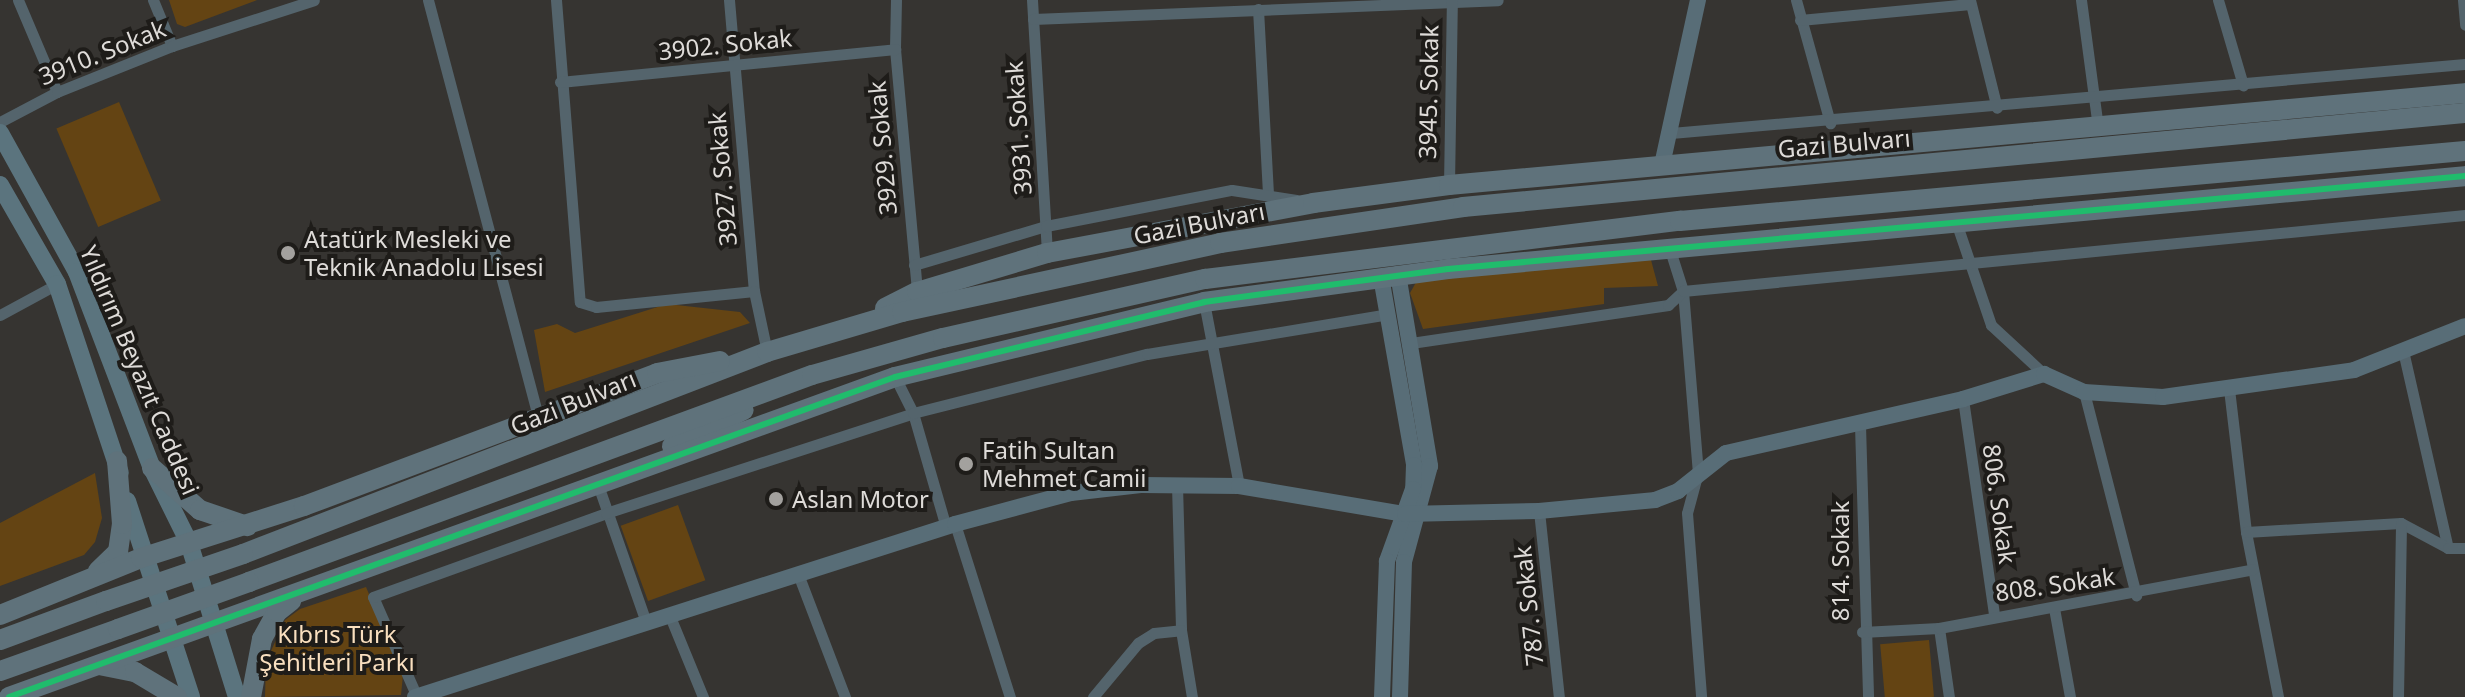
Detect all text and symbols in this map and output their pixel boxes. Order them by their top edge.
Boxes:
street label: 3910. Sokak [34,13,170,91]
street label: 3902. Sokak [657,23,793,65]
street label: 3945. Sokak [1412,25,1444,159]
street label: 3931. Sokak [999,60,1037,196]
street label: 3929. Sokak [862,80,902,216]
street label: 3927. Sokak [702,111,742,247]
street label: Gazi Bulvarı [1776,123,1912,163]
street label: Gazi Bulvarı [1131,196,1267,250]
place label: Atatürk Mesleki ve Teknik Anadolu Lisesi [304,225,544,281]
street label: Yıldırım Beyazıt Caddesi [74,241,206,499]
marker: Atatürk Mesleki ve Teknik Anadolu Lisesi [279,244,297,262]
street label: Gazi Bulvarı [506,364,640,440]
place label: Fatih Sultan Mehmet Camii [982,436,1146,492]
street label: 806. Sokak [1977,442,2023,566]
marker: Fatih Sultan Mehmet Camii [957,455,975,473]
place label: Aslan Motor [792,485,929,513]
marker: Aslan Motor [767,490,785,508]
street label: 814. Sokak [1826,501,1854,621]
street label: 787. Sokak [1507,545,1549,667]
street label: 808. Sokak [1993,561,2117,607]
park label: Kıbrıs Türk Şehitleri Parkı [259,620,415,676]

